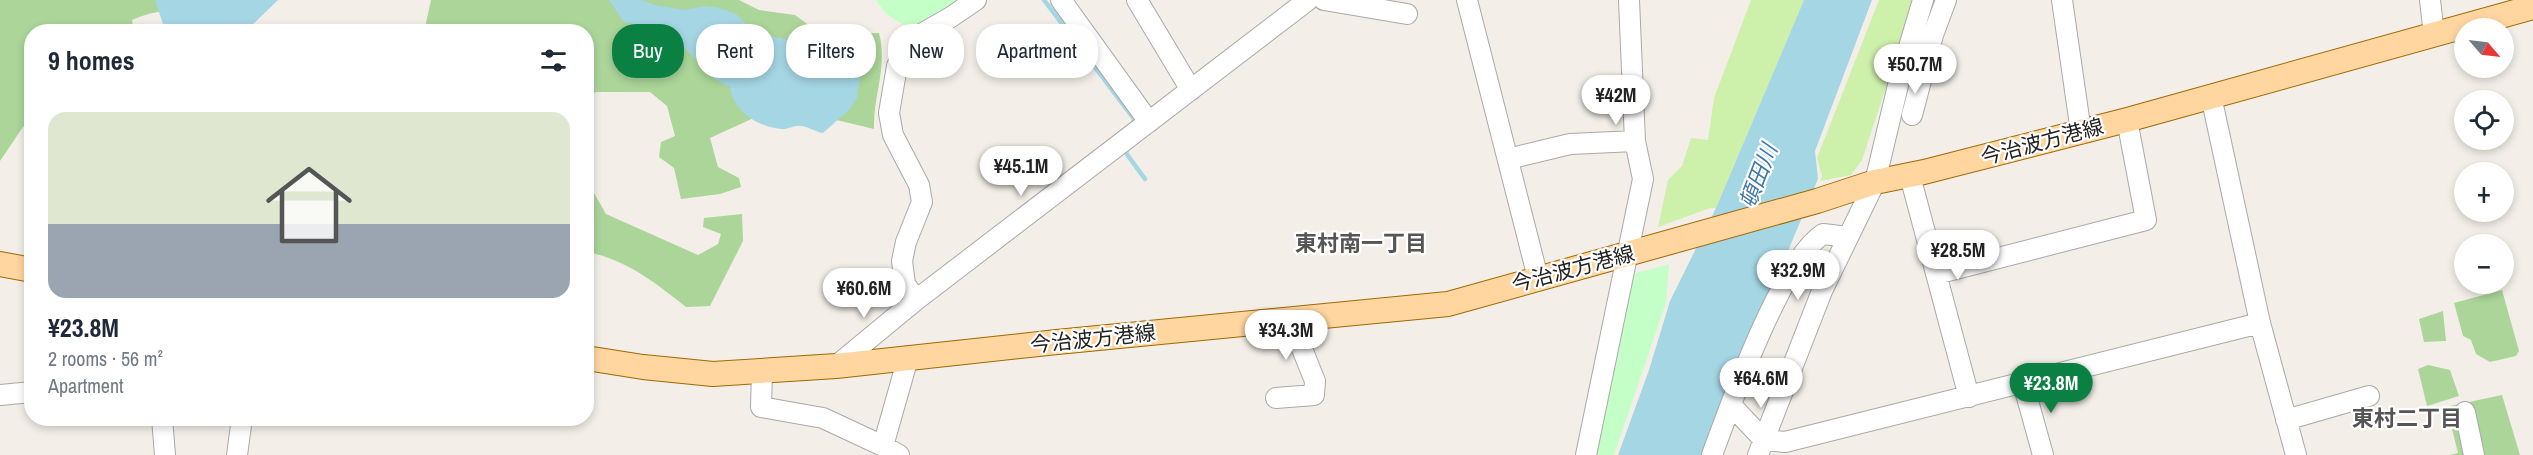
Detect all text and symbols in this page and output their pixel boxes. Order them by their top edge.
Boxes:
north arrow [2454,18,2514,78]
map controls [2454,18,2514,294]
chip: Buy [612,24,684,78]
chip: Rent [696,24,774,78]
chip: Filters [786,24,876,78]
chip: New [888,24,964,78]
chip: Apartment [976,24,1098,78]
text: 9 homes [48,43,135,78]
icon: filters [537,44,570,77]
pin: ¥50.7M [1866,44,1964,95]
text: ¥50.7M [1888,50,1942,77]
pin: ¥42M [1580,75,1652,126]
text: ¥42M [1595,81,1637,108]
button: locate [2454,90,2514,150]
street label: 今治波方港線 [1977,111,2106,172]
water label: 頓田川 [1732,138,1785,212]
pin: ¥45.1M [972,146,1070,197]
icon: home [255,151,363,259]
text: ¥45.1M [994,152,1048,179]
button: + [2454,162,2514,222]
district label: 東村南一丁目 [1295,228,1427,258]
pin: ¥28.5M [1909,230,2007,281]
button: − [2454,234,2514,294]
text: ¥28.5M [1931,236,1985,263]
street label: 今治波方港線 [1508,238,1637,299]
pin: ¥32.9M [1749,250,1847,301]
text: ¥32.9M [1771,256,1825,283]
pin: ¥60.6M [815,268,913,319]
text: ¥60.6M [837,274,891,301]
text: ¥23.8M [48,310,119,345]
pin: ¥34.3M [1237,310,1335,361]
text: ¥34.3M [1259,316,1313,343]
street label: 今治波方港線 [1029,317,1157,360]
text: 2 rooms · 56 m² [48,345,163,372]
pin: ¥64.6M [1712,358,1810,409]
pin: ¥23.8M [2002,363,2100,414]
text: ¥64.6M [1734,364,1788,391]
text: ¥23.8M [2024,369,2078,396]
text: Apartment [48,372,124,399]
district label: 東村二丁目 [2352,403,2462,433]

